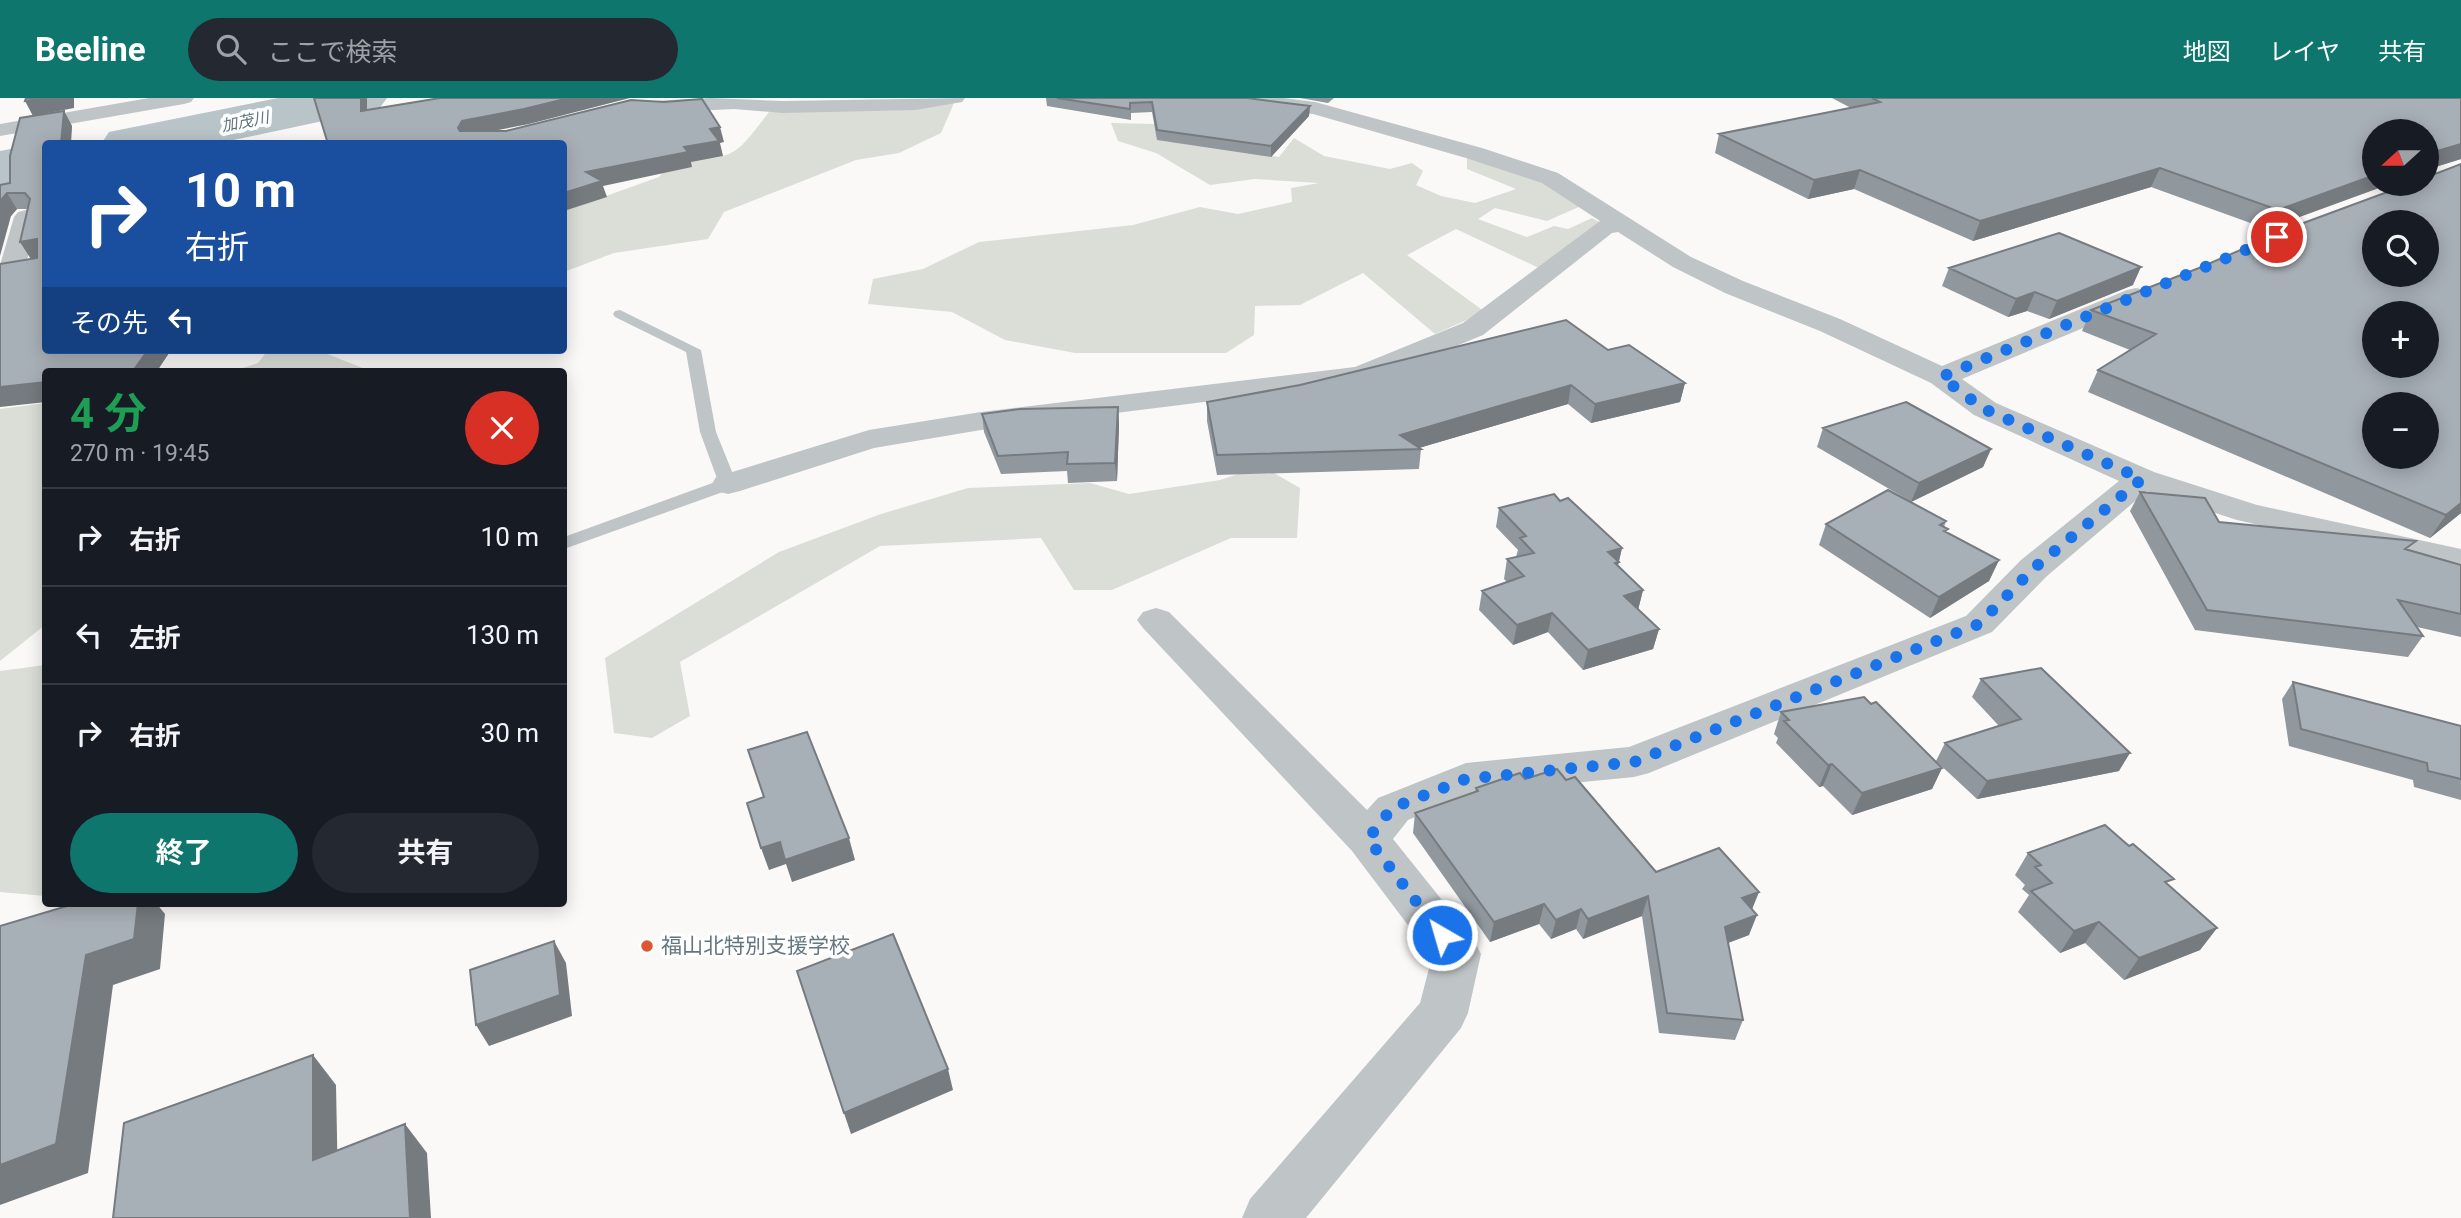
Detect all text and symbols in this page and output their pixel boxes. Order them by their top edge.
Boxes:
search box [188,18,678,81]
text: Beeline [35,30,146,69]
icon: search [212,30,250,68]
text: ここで検索 [268,37,398,67]
text: 地図 [2183,38,2231,66]
text: レイヤ [2269,38,2340,66]
text: 共有 [2378,38,2426,66]
water label: 加茂川 [220,107,272,135]
north arrow [2362,119,2440,196]
map controls [2362,119,2439,469]
text: 10 m [185,162,296,219]
icon: right [70,168,161,259]
pin [2247,207,2307,267]
button: search [2362,210,2439,287]
icon: arrive [2258,218,2296,256]
text: 右折 [185,228,249,266]
icon: left [162,301,200,339]
button: + [2362,301,2439,378]
text: その先 [70,308,148,338]
text: 4 分 [70,389,147,438]
button: close [465,391,539,465]
button: − [2362,392,2439,469]
text: 270 m · 19:45 [70,440,209,467]
icon: right [70,518,108,556]
text: 10 m [481,522,539,552]
text: 右折 [129,525,181,555]
icon: left [70,616,108,654]
text: 130 m [466,620,539,650]
text: 左折 [129,623,181,653]
icon: right [70,714,108,752]
text: 30 m [481,718,539,748]
text: 右折 [129,721,181,751]
button: 終了 [70,813,298,893]
button: 共有 [312,813,539,893]
position arrow [1405,898,1479,972]
place label: 福山北特別支援学校 [661,934,850,958]
marker: 福山北特別支援学校 [639,938,655,954]

